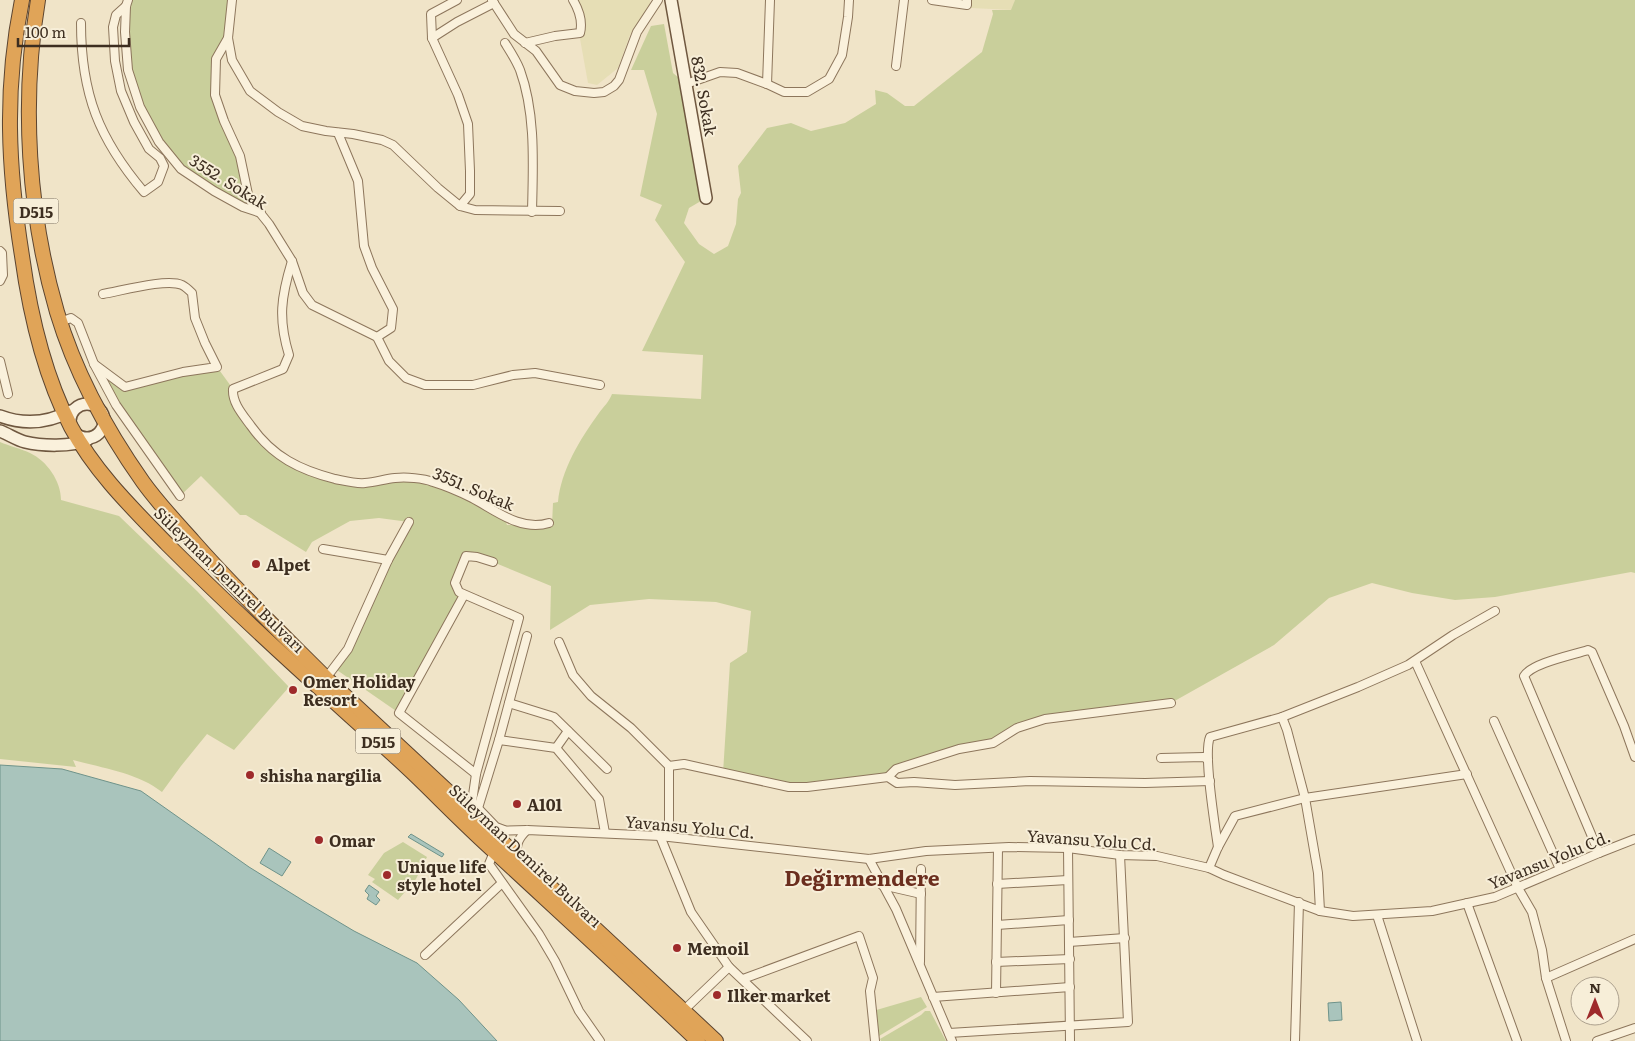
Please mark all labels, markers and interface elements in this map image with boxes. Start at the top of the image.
scale bar [18,15,129,47]
text: 100 m [25,20,66,43]
street label: 832. Sokak [686,54,724,138]
street label: 3552. Sokak [185,147,273,215]
road number: D515 [14,198,58,224]
street label: 3551. Sokak [429,460,519,516]
street label: Süleyman Demirel Bulvarı [149,500,311,658]
place label: Alpet [266,552,310,576]
marker: Alpet [250,558,262,570]
place label: Omer Holiday Resort [303,669,416,711]
marker: Omer Holiday Resort [287,684,299,696]
road number: D515 [356,728,400,754]
place label: shisha nargilia [260,763,382,787]
marker: shisha nargilia [244,769,256,781]
street label: Süleyman Demirel Bulvarı [444,778,608,932]
place label: A101 [527,792,563,816]
marker: A101 [511,798,523,810]
street label: Yavansu Yolu Cd. [624,808,756,844]
street label: Yavansu Yolu Cd. [1026,822,1158,856]
street label: Yavansu Yolu Cd. [1484,823,1614,895]
place label: Omar [329,828,375,852]
marker: Omar [313,834,325,846]
place label: Unique life style hotel [397,854,487,896]
district label: Değirmendere [784,861,940,892]
marker: Unique life style hotel [381,869,393,881]
place label: Memoil [687,936,749,960]
marker: Memoil [671,942,683,954]
north arrow [1570,976,1620,1026]
text: N [1589,977,1601,997]
place label: Ilker market [727,983,831,1007]
marker: Ilker market [711,989,723,1001]

